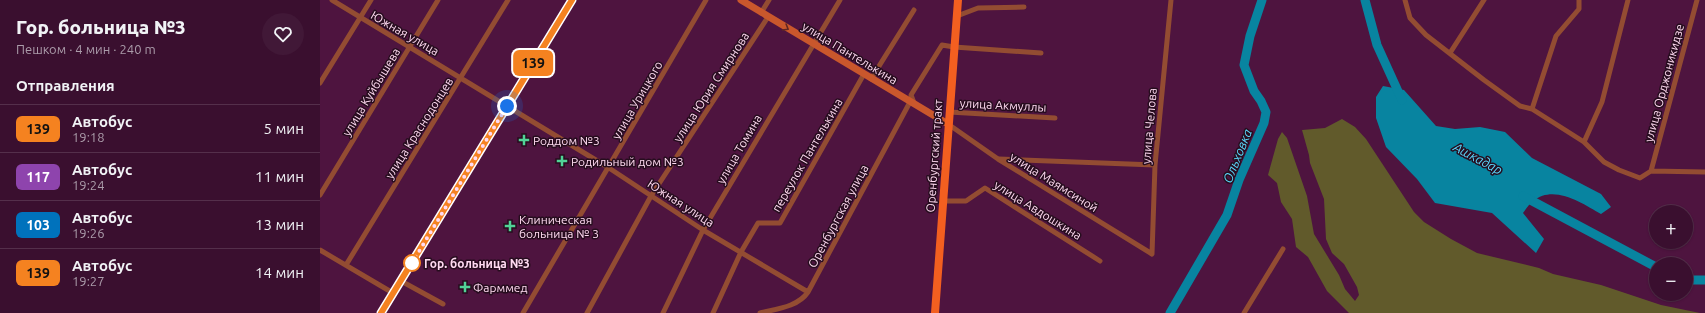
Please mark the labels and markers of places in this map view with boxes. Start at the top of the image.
marker: Роддом №3 [518,134,530,146]
place label: Роддом №3 [533,134,600,147]
marker: Родильный дом №3 [556,155,568,167]
place label: Родильный дом №3 [571,155,684,168]
place label: Клиническая больница № 3 [519,213,599,240]
marker: Клиническая больница № 3 [504,220,516,232]
marker: Гор. больница №3 [403,254,421,272]
place label: Гор. больница №3 [424,257,530,270]
place label: Фарммед [473,281,528,294]
marker: Фарммед [460,282,470,292]

